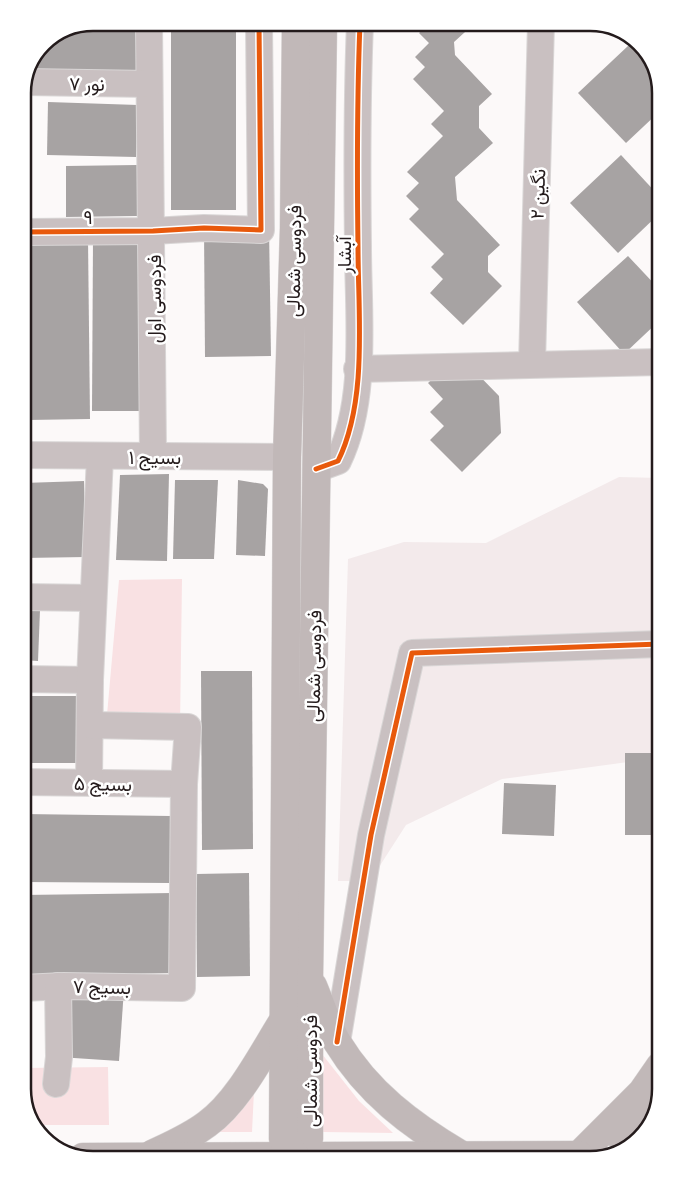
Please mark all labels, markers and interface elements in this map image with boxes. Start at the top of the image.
street label: نور ۷ [69,71,105,96]
street label: نگین ۲ [525,168,550,220]
street label: ۹ [83,205,93,228]
street label: فردوسی شمالی [281,205,306,317]
street label: آبشار [332,235,356,275]
street label: فردوسی اول [142,255,166,343]
street label: بسیج ۱ [129,445,181,471]
street label: فردوسی شمالی [301,610,326,722]
street label: بسیج ۵ [74,771,132,798]
street label: بسیج ۷ [73,974,131,1001]
street label: فردوسی شمالی [298,1015,322,1127]

